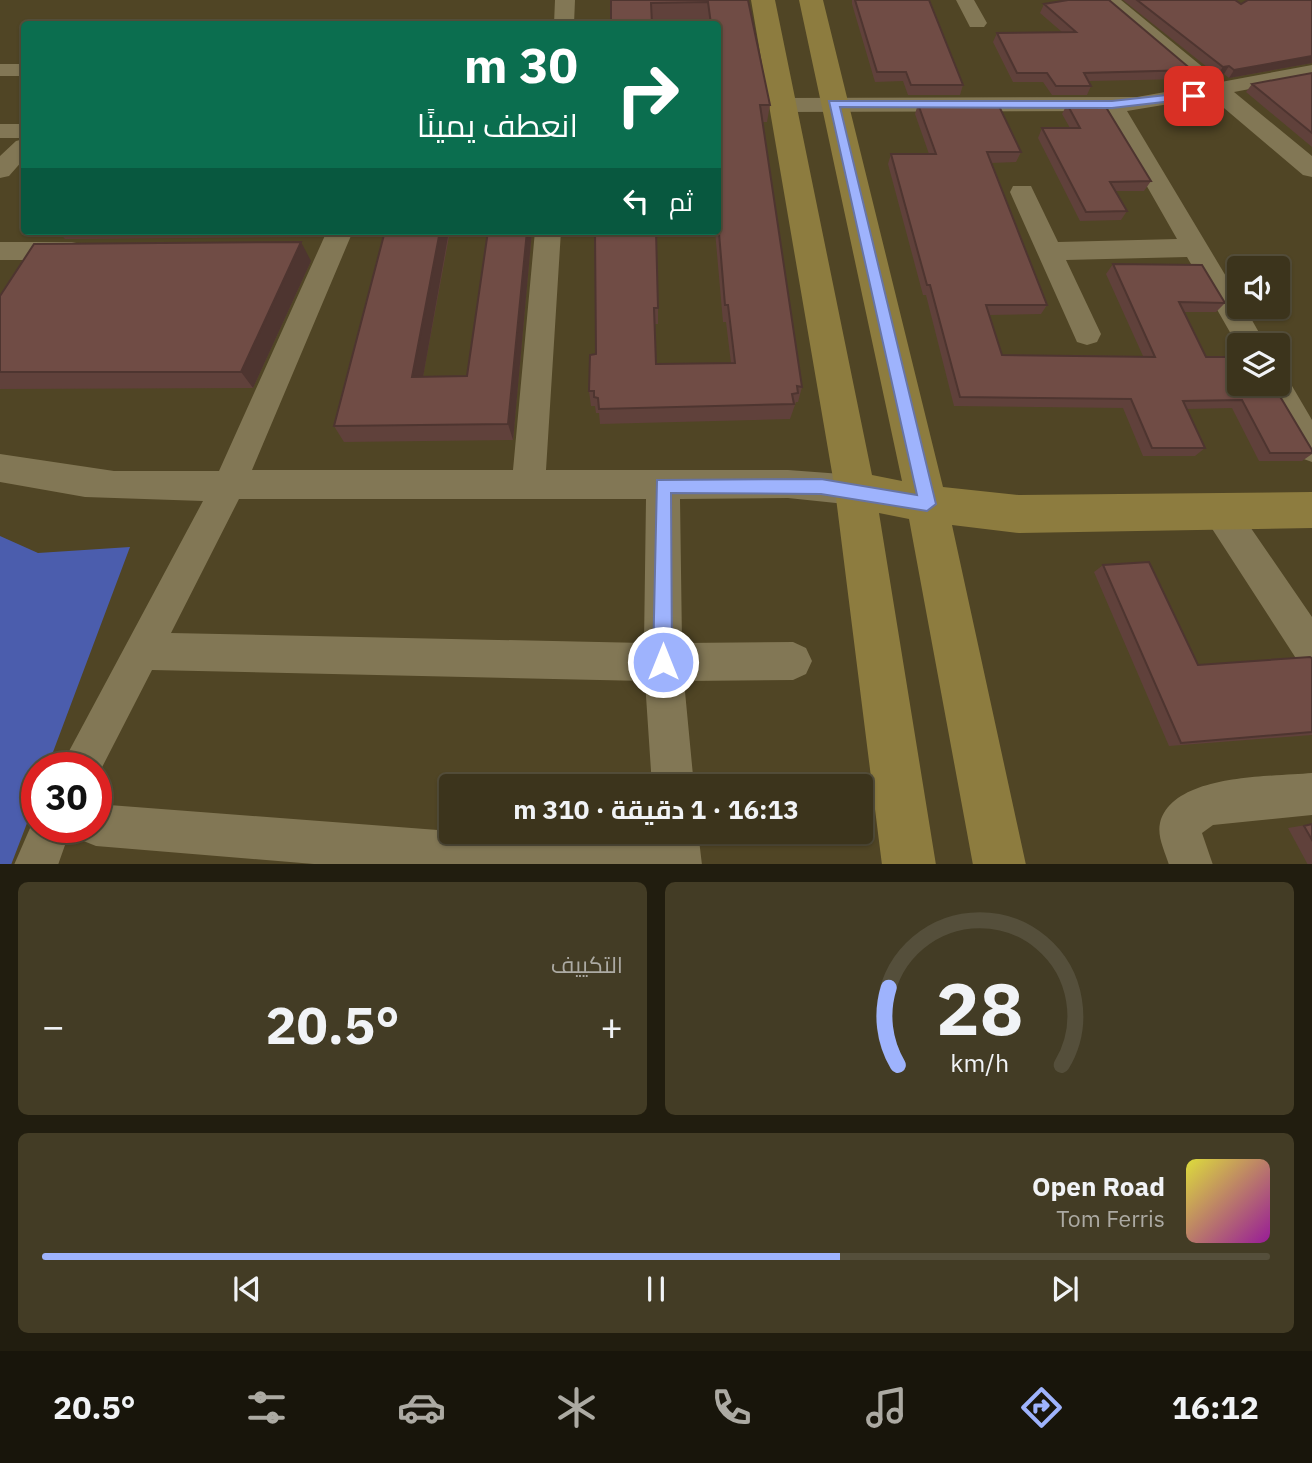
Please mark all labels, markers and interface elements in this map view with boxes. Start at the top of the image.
text: 30 m [464,33,578,96]
icon: right [602,49,693,140]
pin [1164,66,1224,126]
icon: arrive [1175,77,1213,115]
text: انعطف يمينًا [417,104,578,146]
icon: left [617,182,655,220]
text: ثم [669,184,693,218]
map controls [1227,256,1290,396]
button: sound [1227,256,1290,319]
button: layers [1227,333,1290,396]
position arrow [626,625,700,699]
speed limit sign: 30 [21,752,112,843]
text: 16:13 · 1 دقيقة · 310 m [513,792,799,826]
text: التكييف [551,949,623,979]
text: 28 [936,960,1023,1055]
text: 20.5° [265,991,400,1058]
text: − [42,1001,65,1050]
text: + [600,1001,623,1050]
text: km/h [950,1045,1009,1078]
text: Open Road [1032,1169,1165,1203]
text: Tom Ferris [1056,1203,1165,1233]
icon: previous [228,1270,266,1308]
icon: pause [637,1270,675,1308]
icon: next [1046,1270,1084,1308]
icon: filters [242,1383,291,1432]
icon: car [397,1383,446,1432]
icon: climate [552,1383,601,1432]
icon: phone [707,1383,756,1432]
icon: music [862,1383,911,1432]
icon: directions [1017,1383,1066,1432]
text: 20.5° [53,1386,136,1428]
text: 16:12 [1172,1386,1259,1428]

